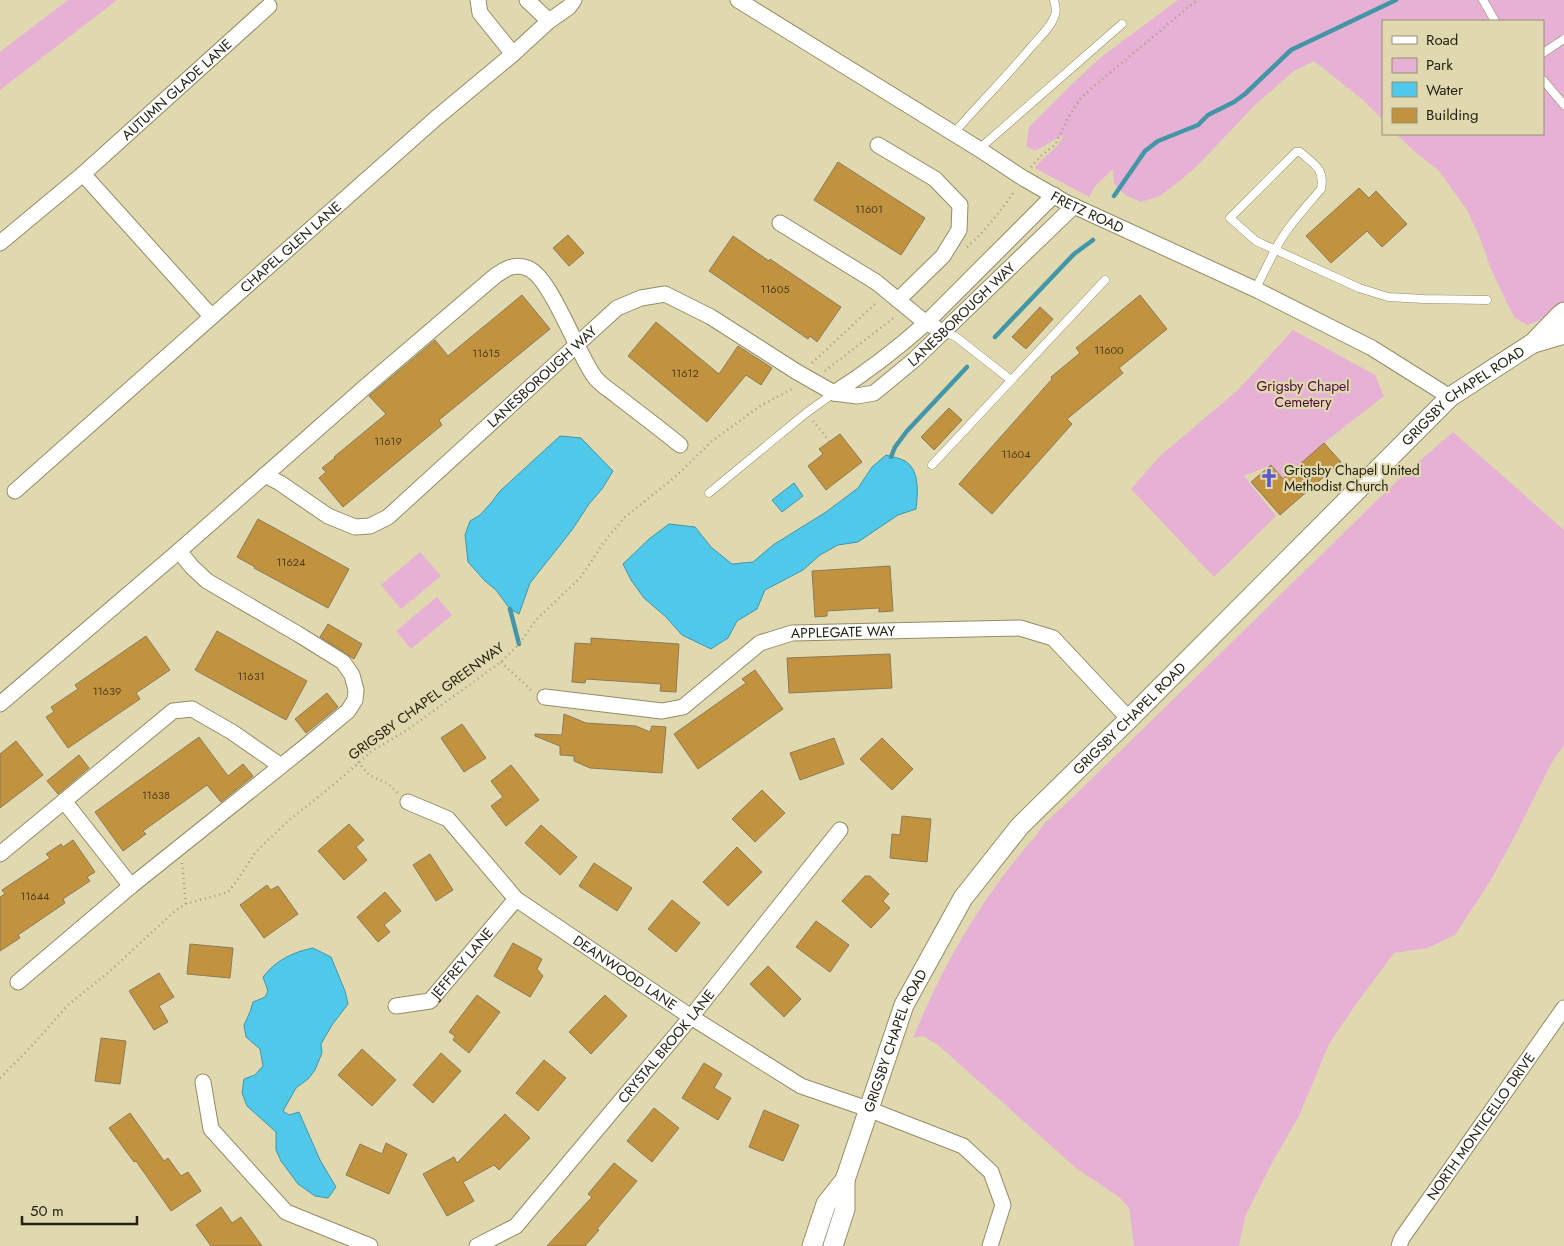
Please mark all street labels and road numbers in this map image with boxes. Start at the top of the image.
street label: AUTUMN GLADE LANE [117,34,236,145]
street label: FRETZ ROAD [1047,186,1127,238]
street label: CHAPEL GLEN LANE [235,197,345,297]
street label: LANESBOROUGH WAY [903,258,1020,371]
street label: LANESBOROUGH WAY [483,321,601,432]
street label: GRIGSBY CHAPEL ROAD [1397,341,1528,450]
street label: APPLEGATE WAY [791,621,896,643]
street label: GRIGSBY CHAPEL GREENWAY [344,637,508,764]
street label: GRIGSBY CHAPEL ROAD [1068,658,1190,779]
street label: JEFFREY LANE [425,923,498,1004]
street label: DEANWOOD LANE [569,930,681,1015]
street label: GRIGSBY CHAPEL ROAD [859,966,932,1115]
street label: CRYSTAL BROOK LANE [613,985,719,1107]
street label: NORTH MONTICELLO DRIVE [1422,1049,1539,1204]

